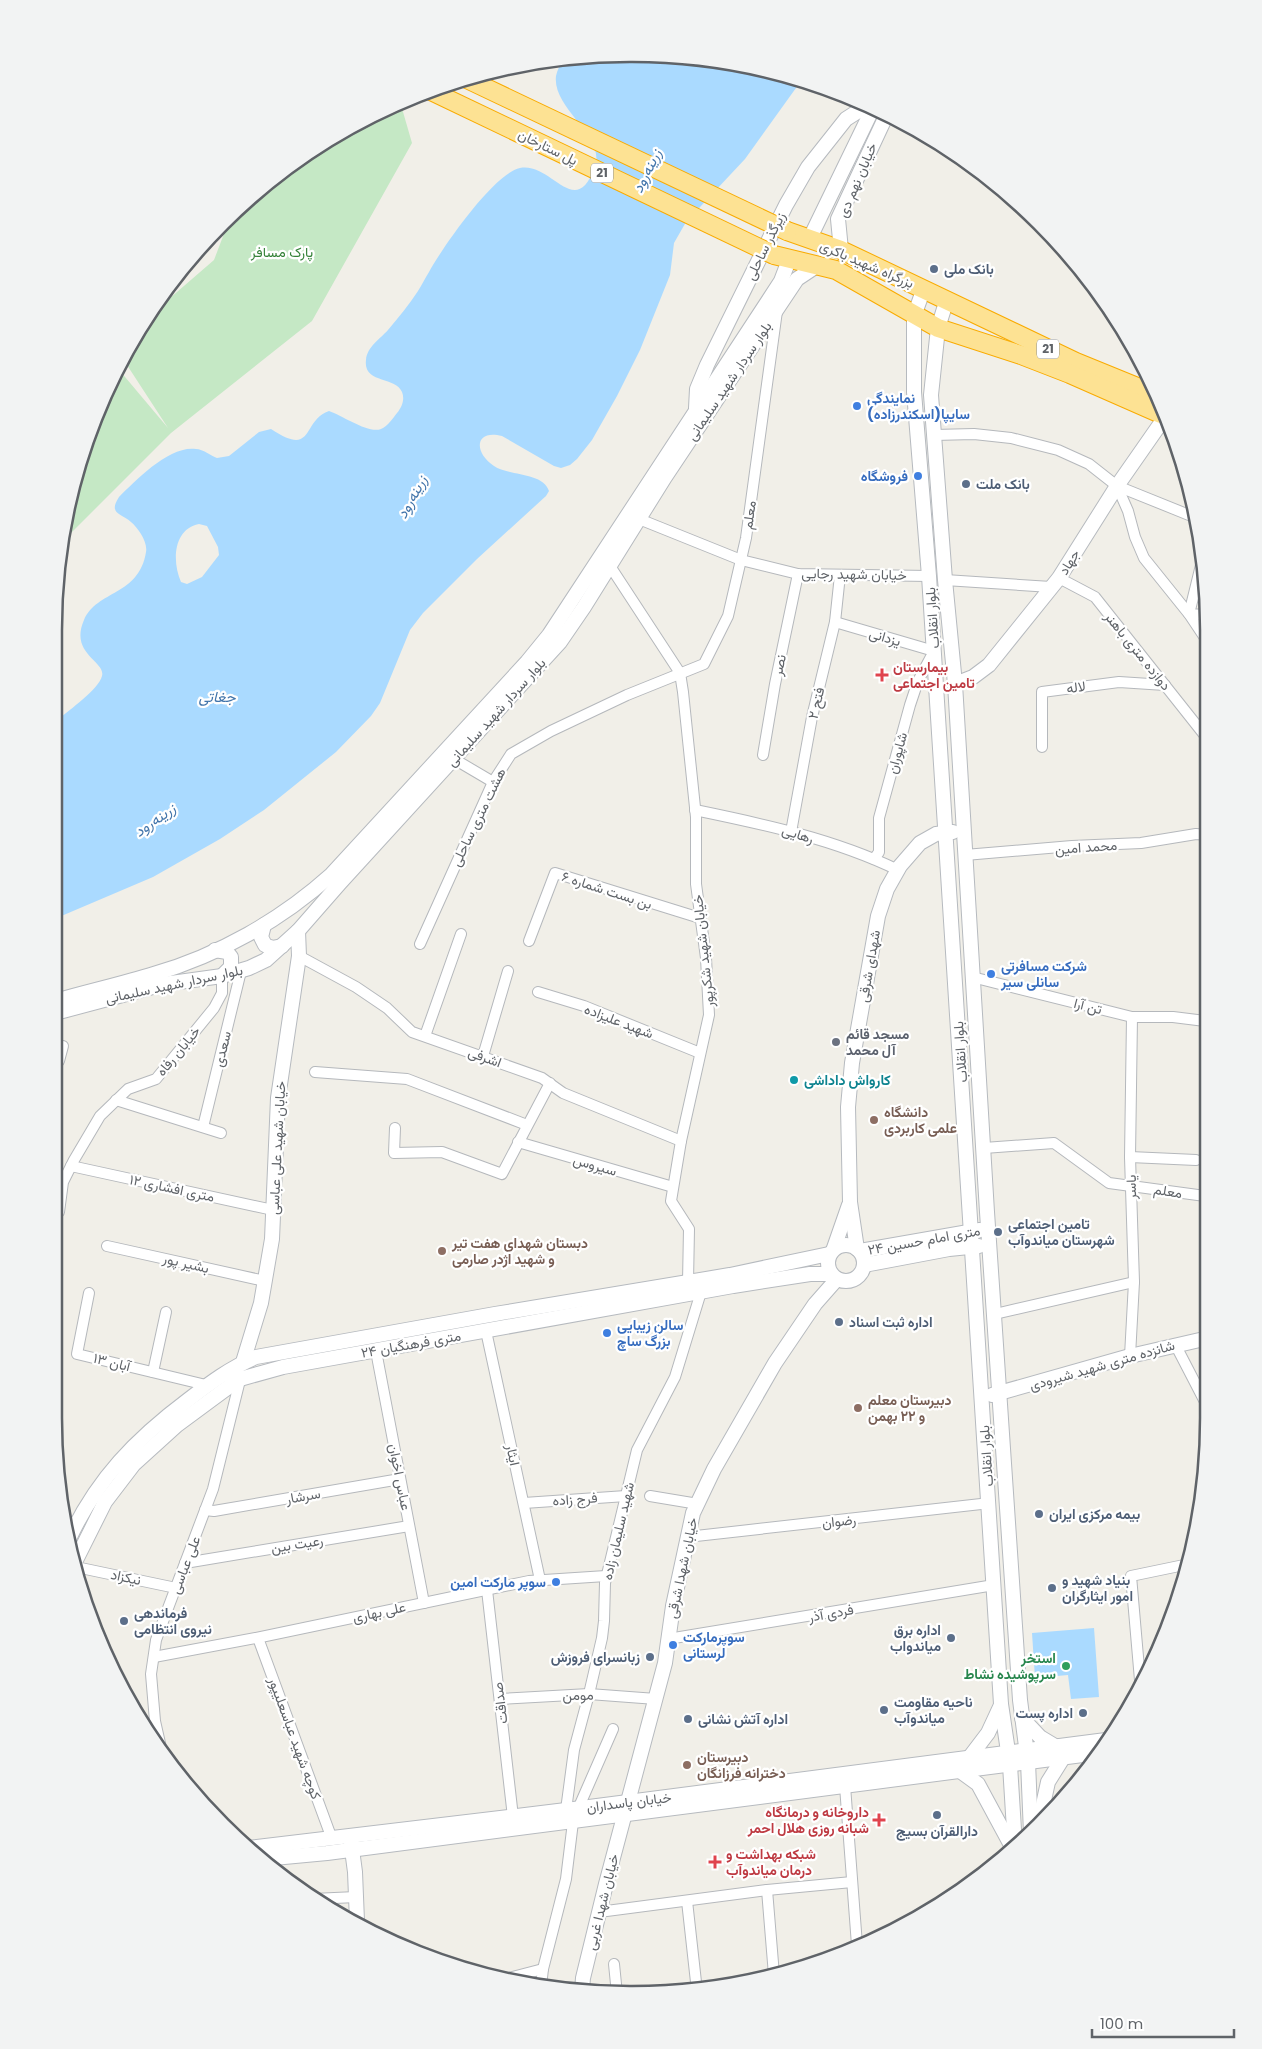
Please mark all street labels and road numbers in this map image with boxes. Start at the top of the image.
street label: پل ستارخان [515,124,581,170]
street label: خیابان نهم دی [832,140,882,220]
road number: 21 [591,164,613,182]
street label: زیرگذر ساحلی [740,208,790,283]
street label: بزرگراه شهید باکری [817,235,917,293]
street label: بلوار سردار شهید سلیمانی [682,317,776,445]
road number: 21 [1037,339,1059,358]
street label: معلم [737,499,761,531]
street label: جهاد [1053,545,1085,579]
street label: خیابان شهید رجایی [801,563,907,585]
street label: بلوار انقلاب [920,587,944,649]
street label: دوازده متری باهنر [1099,607,1176,695]
street label: یزدانی [867,623,903,651]
street label: نصر [767,652,791,679]
street label: بلوار سردار شهید سلیمانی [442,653,550,771]
street label: لاله [1065,676,1087,698]
street label: فتح ۲ [803,685,830,721]
street label: شاپوران [882,730,912,776]
street label: هشت متری ساحلی [445,764,511,870]
street label: رهایی [779,819,817,849]
street label: محمد امین [1054,835,1118,859]
street label: بن بست شماره ۶ [559,866,655,914]
street label: خیابان شهید شکرپور [687,894,719,1009]
street label: شهدای شرقی [853,928,885,1004]
street label: بلوار سردار شهید سلیمانی [103,960,245,1008]
street label: تن آرا [1072,993,1104,1019]
street label: شهید علیزاده [582,999,656,1043]
street label: بلوار انقلاب [948,1021,972,1083]
street label: خیابان رفاه [151,1022,205,1080]
street label: سعدی [208,1029,236,1069]
street label: اشرفی [465,1042,505,1072]
street label: خیابان شهید علی عباسی [264,1081,290,1215]
street label: سیروس [571,1149,619,1181]
street label: ۱۲ متری افشاری [128,1169,216,1207]
street label: یاسر [1121,1175,1141,1200]
street label: معلم [1152,1179,1184,1203]
street label: ۲۴ متری امام حسین [866,1220,982,1260]
street label: بشیر پور [160,1248,211,1278]
street label: ۲۴ متری فرهنگیان [359,1325,463,1363]
street label: شانزده متری شهید شیرودی [1027,1335,1177,1395]
street label: ۱۳ آبان [91,1348,134,1377]
street label: بلوار انقلاب [974,1425,998,1487]
street label: ایثار [501,1441,525,1468]
street label: عباس اخوان [384,1442,416,1512]
street label: شهید سلیمان زاده [597,1480,639,1582]
street label: سرشار [283,1483,322,1509]
street label: فرج زاده [552,1487,598,1512]
street label: رضوان [821,1509,857,1533]
street label: خیابان شهدا شرقی [662,1516,702,1620]
street label: رعیت بین [269,1530,325,1558]
street label: علی عباسی [165,1533,205,1597]
street label: نیکزاد [109,1564,143,1590]
street label: علی بهاری [351,1597,407,1627]
street label: فردی آذر [806,1599,855,1627]
street label: کوچه شهید عباسعلیپور [263,1673,326,1802]
street label: صداقت [487,1681,512,1725]
street label: مومن [562,1685,594,1705]
street label: خیابان پاسداران [585,1787,673,1817]
street label: خیابان شهدا غربی [580,1852,624,1952]

